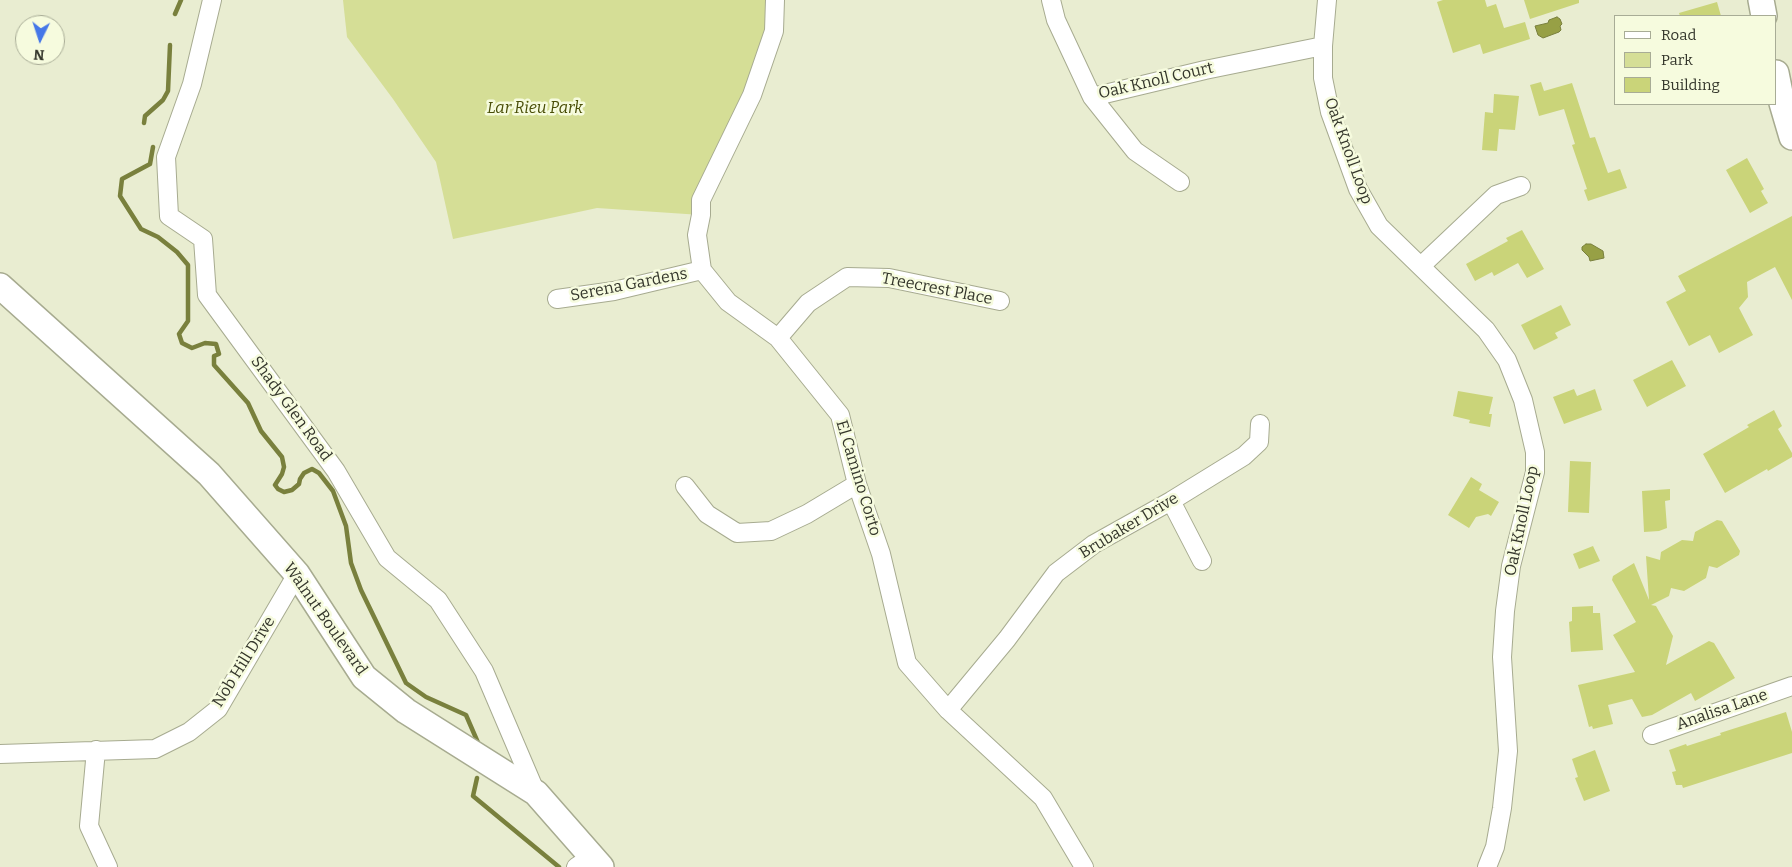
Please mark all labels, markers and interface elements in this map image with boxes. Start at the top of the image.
north arrow [15,15,65,65]
legend [1614,15,1777,105]
text: Road [1661,26,1696,44]
text: N [33,46,45,63]
text: Park [1661,51,1693,69]
street label: Oak Knoll Court [1097,58,1215,104]
text: Building [1661,76,1720,94]
street label: Oak Knoll Loop [1320,95,1376,207]
park label: Lar Rieu Park [487,99,583,119]
street label: Serena Gardens [569,264,689,306]
street label: Treecrest Place [880,269,994,309]
street label: Shady Glen Road [246,353,336,465]
street label: El Camino Corto [831,418,885,538]
street label: Oak Knoll Loop [1501,464,1543,578]
street label: Brubaker Drive [1076,489,1182,563]
street label: Walnut Boulevard [279,559,371,679]
street label: Nob Hill Drive [208,613,280,711]
street label: Analisa Lane [1674,685,1770,735]

